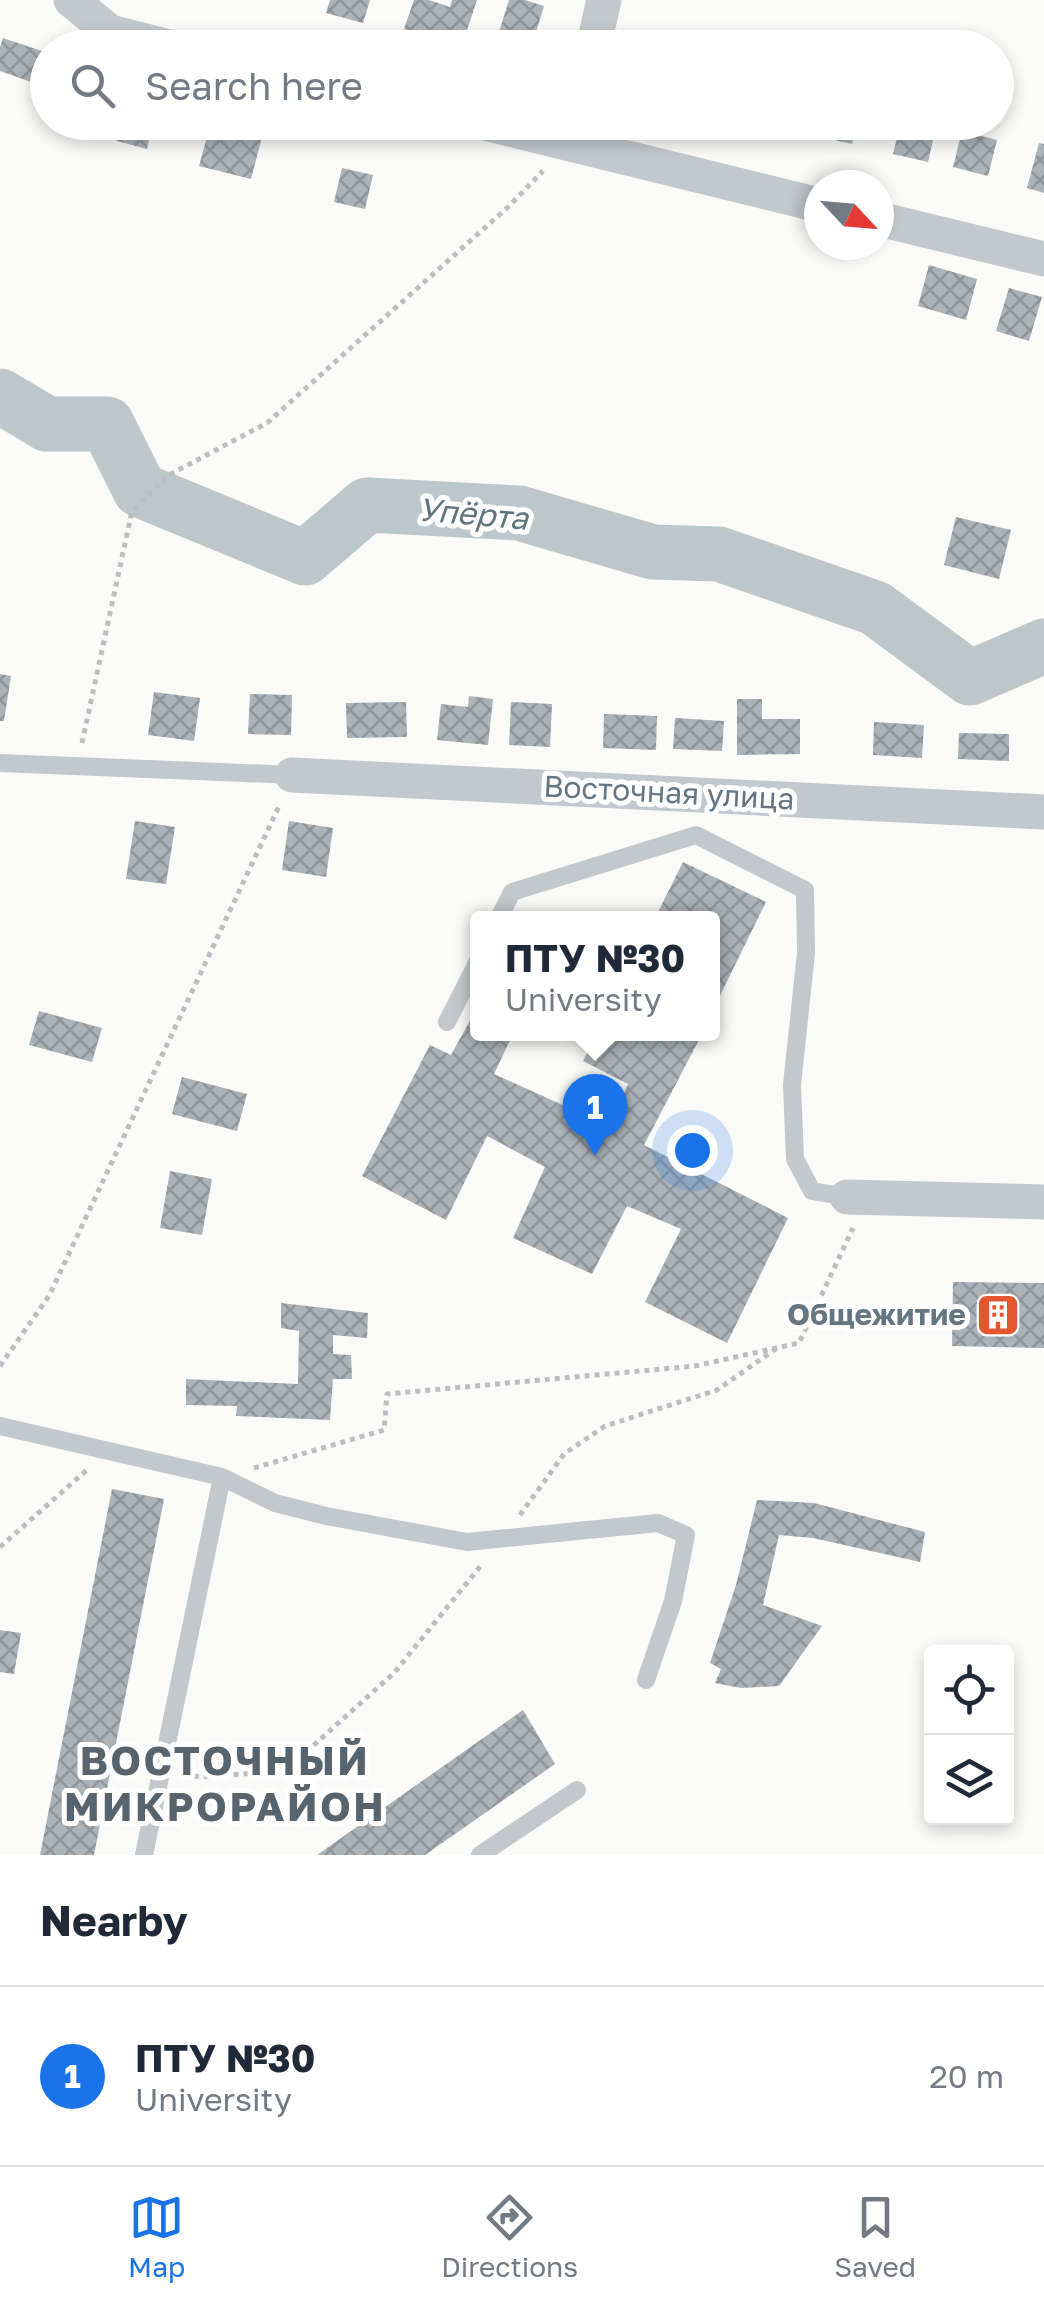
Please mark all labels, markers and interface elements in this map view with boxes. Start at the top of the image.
search box [30,30,1014,140]
icon: search [65,58,120,113]
text: Search here [145,63,363,108]
north arrow [804,170,894,260]
water label: Упёрта [416,489,532,537]
street label: Восточная улица [543,767,795,817]
popup [470,911,720,1041]
text: ПТУ №30 [505,935,685,980]
text: University [505,980,662,1018]
pin: 1 [562,1074,628,1156]
your location [667,1125,718,1176]
building icon: Общежитие [975,1292,1021,1338]
place label: Общежитие [787,1296,966,1332]
map controls [924,1645,1014,1825]
button: locate [924,1645,1014,1735]
button: layers [924,1735,1014,1825]
district label: ВОСТОЧНЫЙ МИКРОРАЙОН [64,1736,386,1830]
text: Nearby [40,1895,188,1945]
text: ПТУ №30 [135,2035,316,2080]
text: 1 [64,2057,81,2095]
text: 20 m [929,2057,1004,2095]
text: University [135,2080,292,2118]
tab: Map [128,2190,185,2283]
tab: Directions [441,2190,578,2283]
tab: Saved [834,2190,916,2283]

